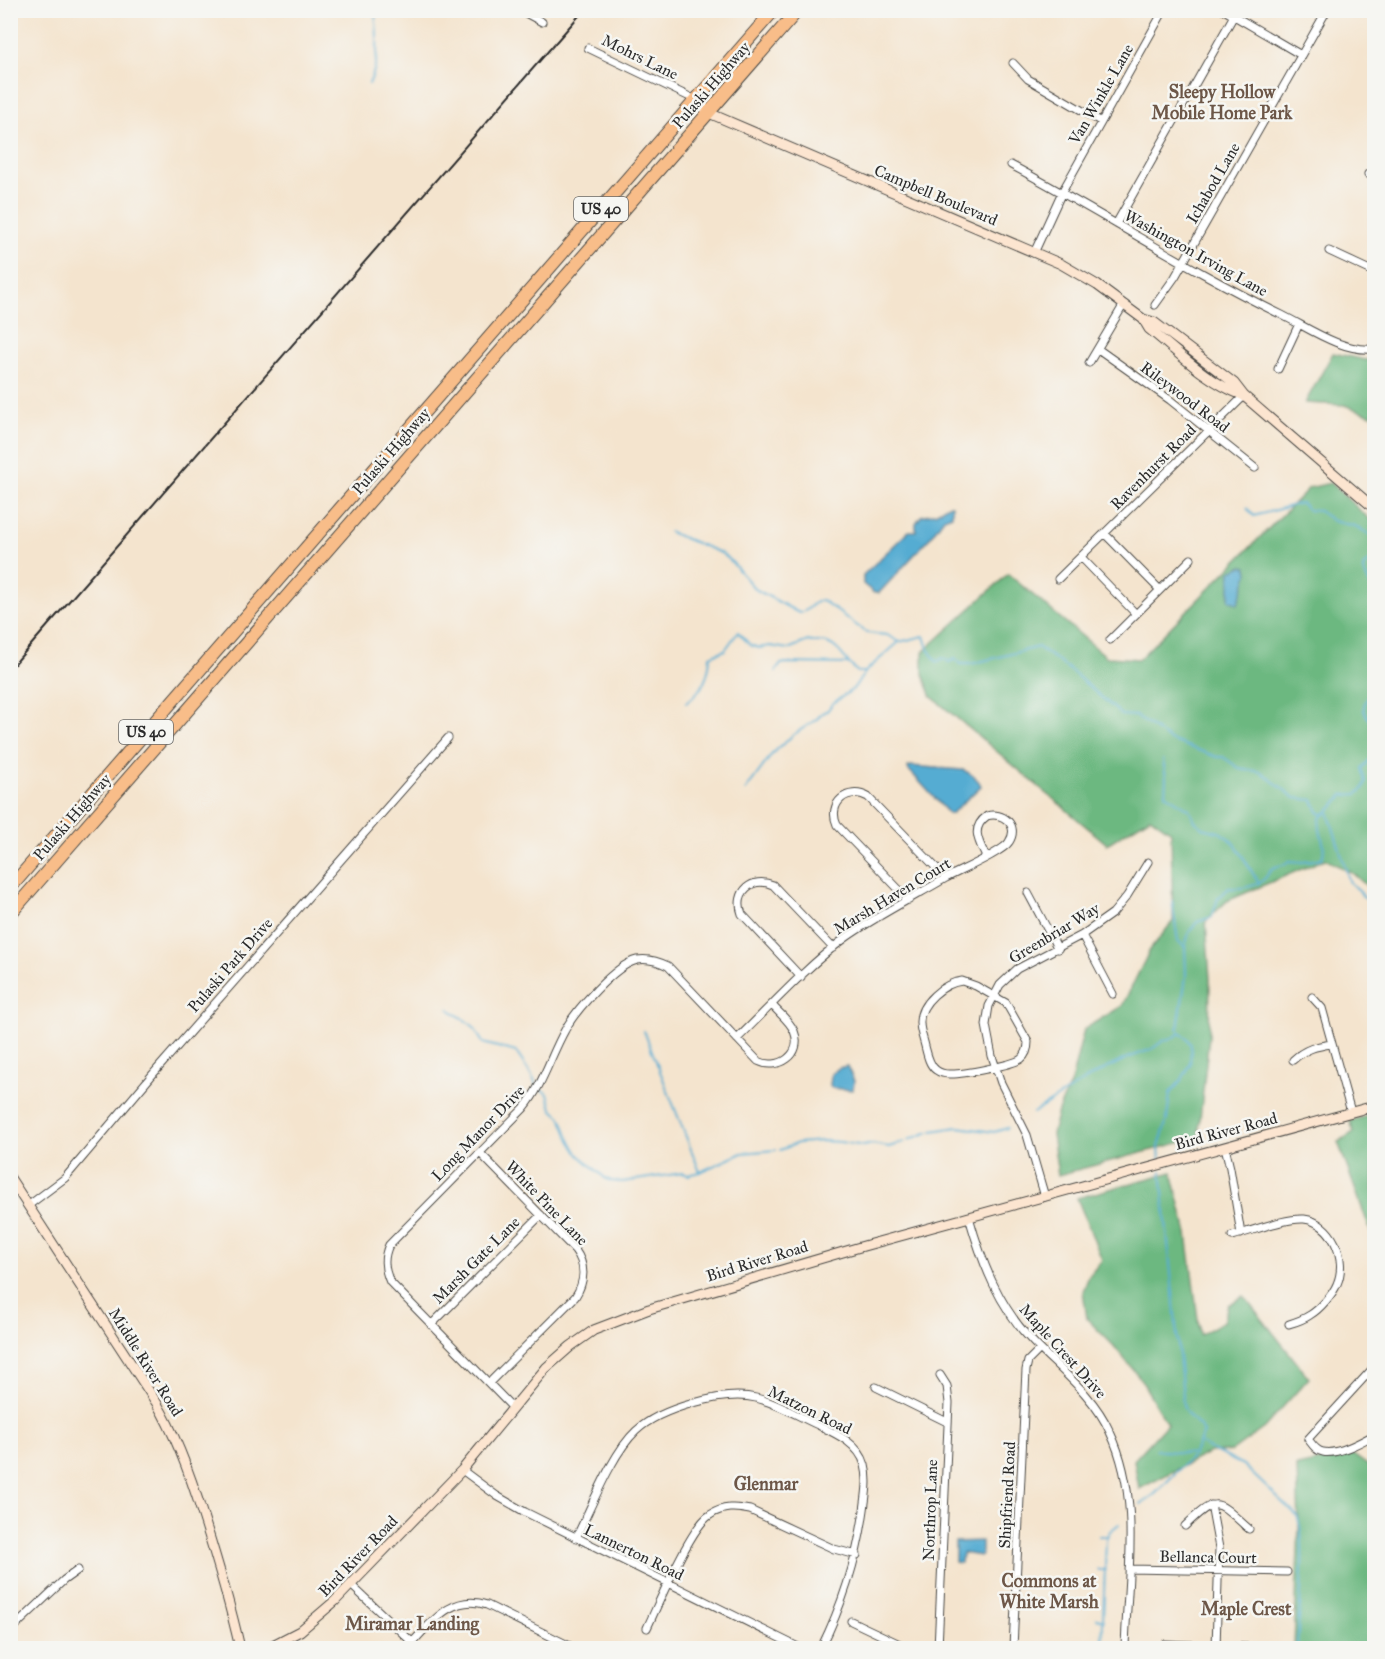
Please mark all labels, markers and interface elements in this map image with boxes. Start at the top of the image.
street label: Mohrs Lane [599,30,682,84]
street label: Pulaski Highway [668,37,755,133]
street label: Van Winkle Lane [1064,40,1138,148]
district label: Sleepy Hollow Mobile Home Park [1152,81,1293,124]
street label: Ichabod Lane [1182,139,1244,227]
street label: Campbell Boulevard [871,160,1001,230]
road number: US 40 [574,197,628,221]
street label: Washington Irving Lane [1120,206,1271,301]
street label: Rileywood Road [1137,357,1233,437]
street label: Pulaski Highway [348,403,435,499]
street label: Ravenhurst Road [1106,420,1200,514]
road number: US 40 [119,720,173,744]
street label: Pulaski Highway [29,769,116,865]
street label: Marsh Haven Court [830,853,954,938]
street label: Greenbriar Way [1005,898,1103,967]
street label: Pulaski Park Drive [184,914,276,1016]
street label: Long Manor Drive [427,1081,530,1186]
street label: Bird River Road [1173,1108,1279,1154]
street label: White Pine Lane [502,1157,592,1250]
street label: Marsh Gate Lane [428,1212,524,1308]
street label: Bird River Road [704,1236,810,1286]
street label: Maple Crest Drive [1015,1300,1111,1403]
street label: Middle River Road [105,1304,187,1420]
street label: Matzon Road [765,1382,855,1438]
street label: Shipfriend Road [995,1441,1019,1549]
street label: Northrop Lane [919,1459,941,1561]
district label: Glenmar [734,1473,800,1495]
street label: Bird River Road [315,1511,401,1601]
street label: Lannerton Road [581,1520,687,1584]
street label: Bellanca Court [1159,1547,1257,1567]
district label: Commons at White Marsh [999,1570,1100,1613]
district label: Maple Crest [1201,1598,1292,1621]
district label: Miramar Landing [345,1613,480,1636]

